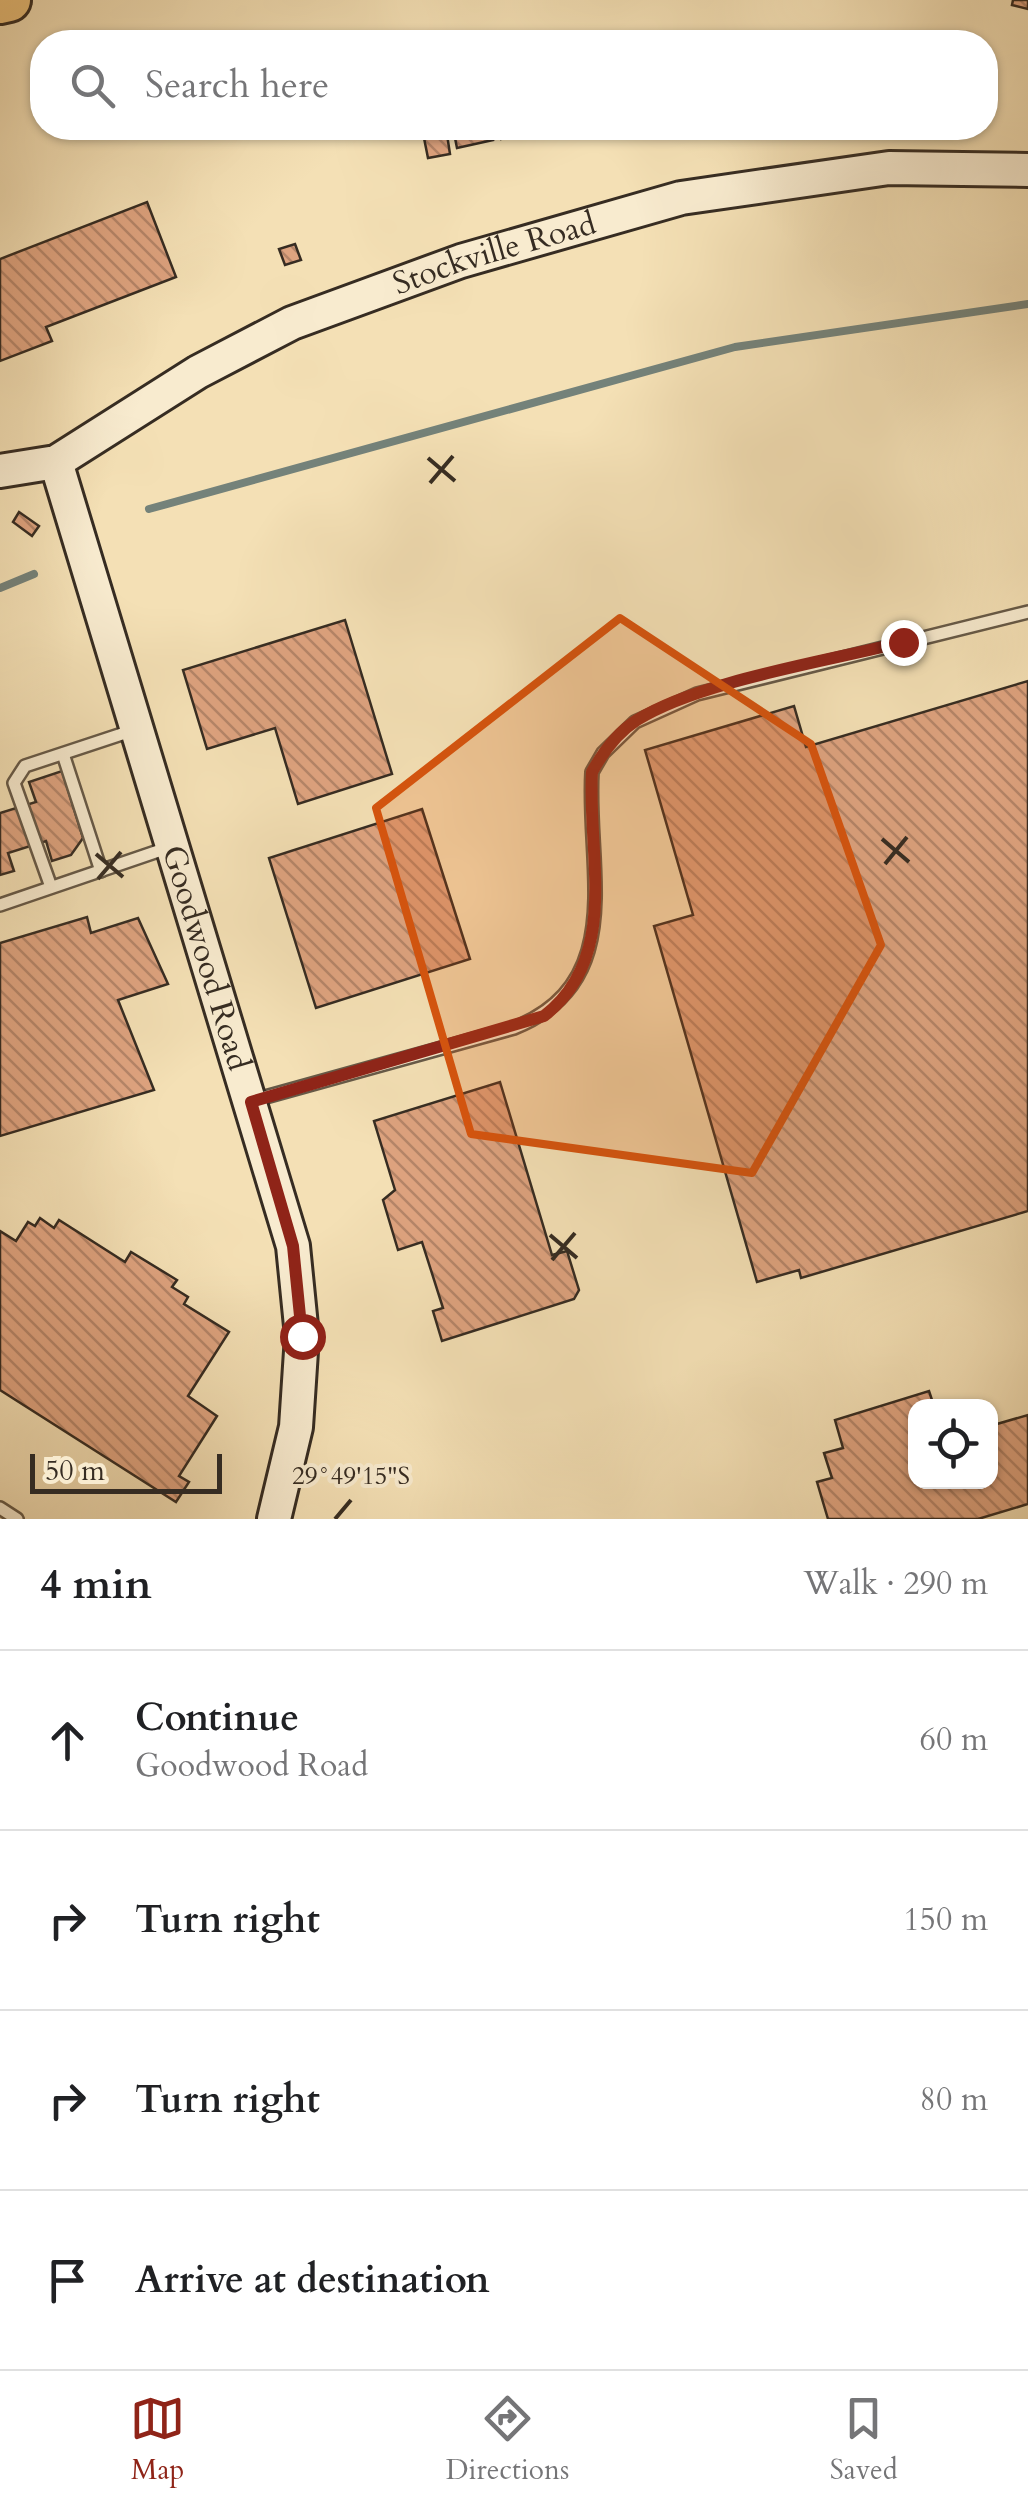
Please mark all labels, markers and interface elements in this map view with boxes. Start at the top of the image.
search box [30,30,998,140]
icon: search [65,58,120,113]
text: Search here [145,59,329,111]
street label: Stockville Road [387,202,601,306]
route end [881,620,927,666]
street label: Goodwood Road [151,840,261,1076]
route start [280,1314,326,1360]
map controls [908,1399,998,1489]
button: locate [908,1399,998,1489]
scale bar [30,1449,222,1494]
text: 50 m [45,1452,105,1490]
text: 29°49'15"S [292,1459,410,1493]
text: 4 min [40,1556,152,1613]
text: Walk · 290 m [803,1562,988,1606]
text: Continue [135,1692,299,1744]
icon: ahead [40,1713,95,1768]
text: 60 m [920,1718,988,1762]
text: Goodwood Road [135,1744,368,1788]
icon: right [40,1893,95,1948]
text: Turn right [135,1894,320,1946]
text: 150 m [903,1898,988,1942]
icon: right [40,2073,95,2128]
text: Turn right [135,2074,320,2126]
text: 80 m [920,2078,988,2122]
icon: arrive [40,2253,95,2308]
text: Arrive at destination [135,2254,490,2306]
tab: Map [130,2391,185,2489]
tab: Directions [446,2391,569,2489]
tab: Saved [830,2391,898,2489]

